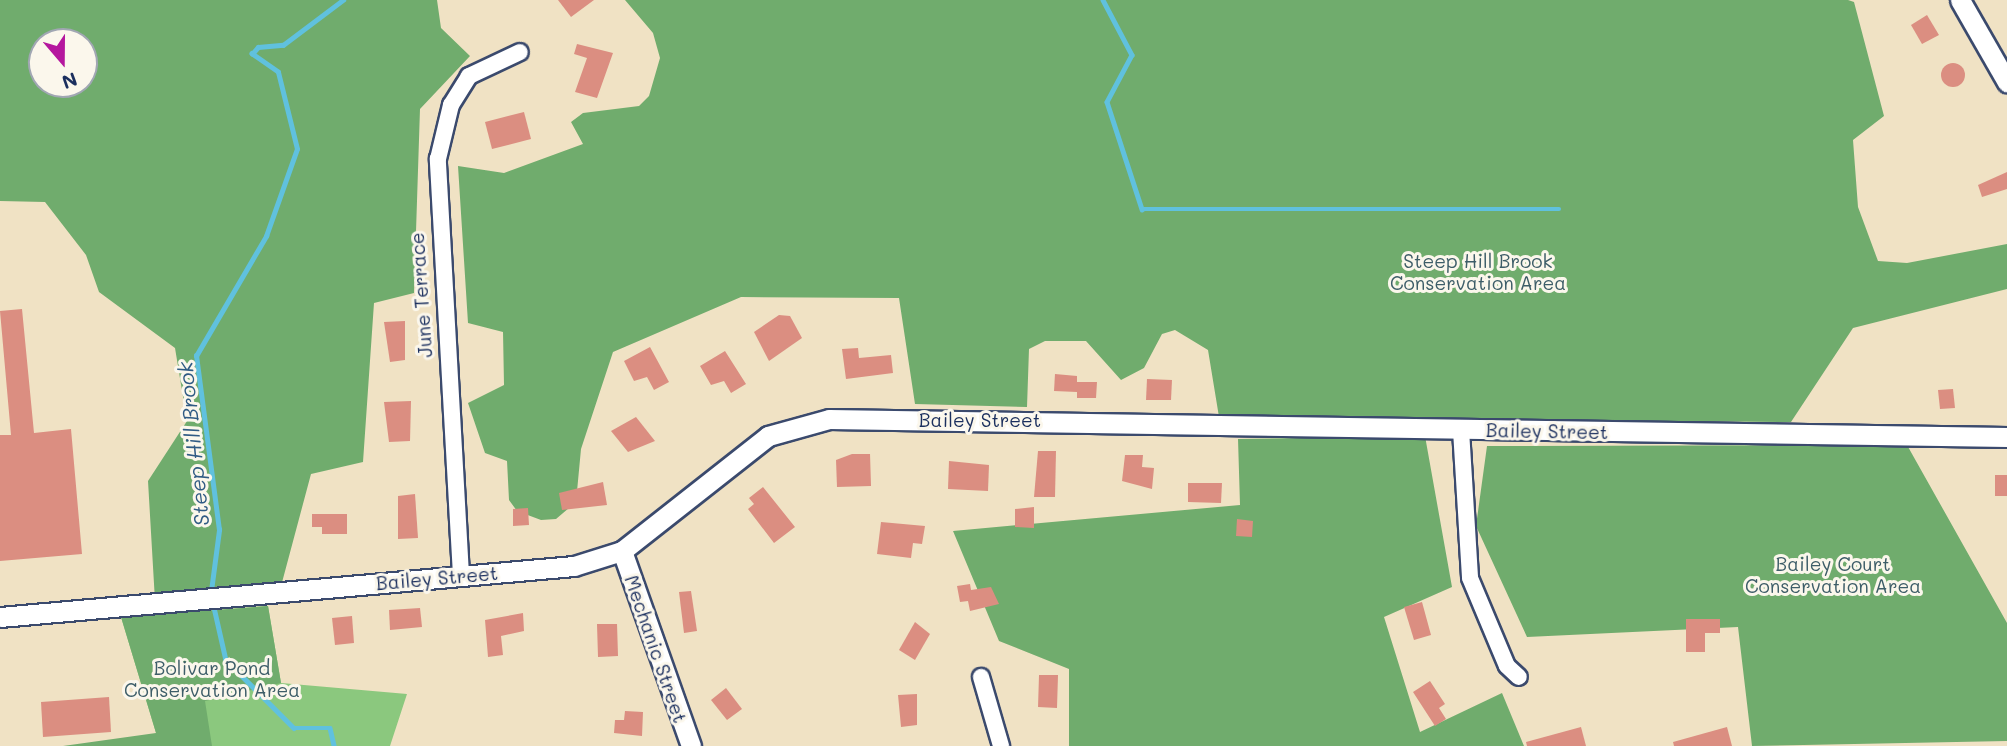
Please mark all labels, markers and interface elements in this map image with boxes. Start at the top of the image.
north arrow [28,28,98,98]
text: N [59,67,81,96]
street label: June Terrace [405,232,437,358]
park label: Steep Hill Brook Conservation Area [1390,250,1566,294]
water label: Steep Hill Brook [172,361,214,527]
street label: Bailey Street [919,409,1041,431]
street label: Bailey Street [1486,419,1608,443]
park label: Bailey Court Conservation Area [1745,553,1921,597]
street label: Bailey Street [375,561,499,595]
street label: Mechanic Street [620,572,692,726]
park label: Bolivar Pond Conservation Area [124,657,300,701]

